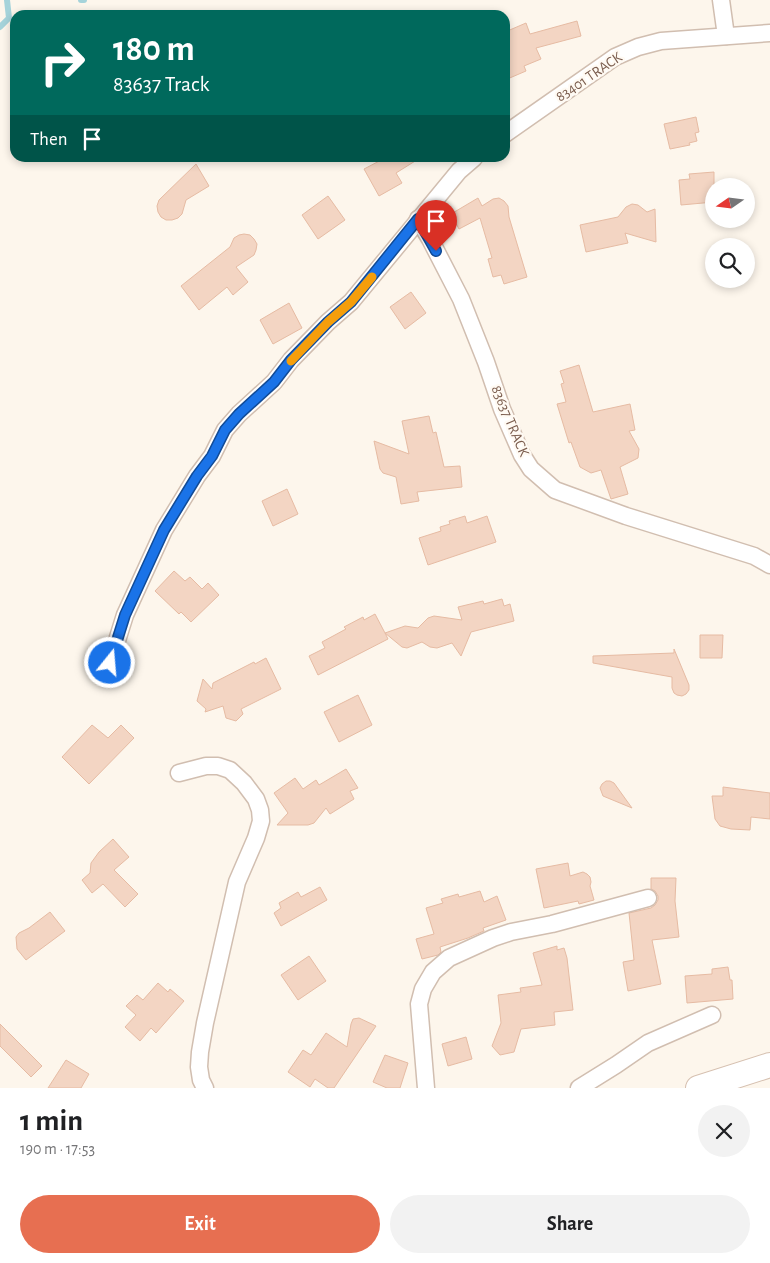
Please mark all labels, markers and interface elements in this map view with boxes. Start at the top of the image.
icon: right [30,30,95,95]
text: 180 m [113,32,195,67]
street label: 83401 TRACK [553,49,625,105]
text: 83637 Track [113,73,210,95]
icon: arrive [78,125,106,153]
text: Then [30,130,68,149]
north arrow [705,178,755,228]
map controls [705,178,755,288]
pin [415,200,457,251]
icon: arrive [422,207,450,235]
button: search [705,238,755,288]
street label: 83637 TRACK [488,383,532,459]
position arrow [83,636,135,688]
button: close [698,1105,750,1157]
text: 1 min [20,1106,83,1136]
text: 190 m · 17:53 [20,1141,95,1157]
button: Exit [20,1195,380,1253]
button: Share [390,1195,750,1253]

